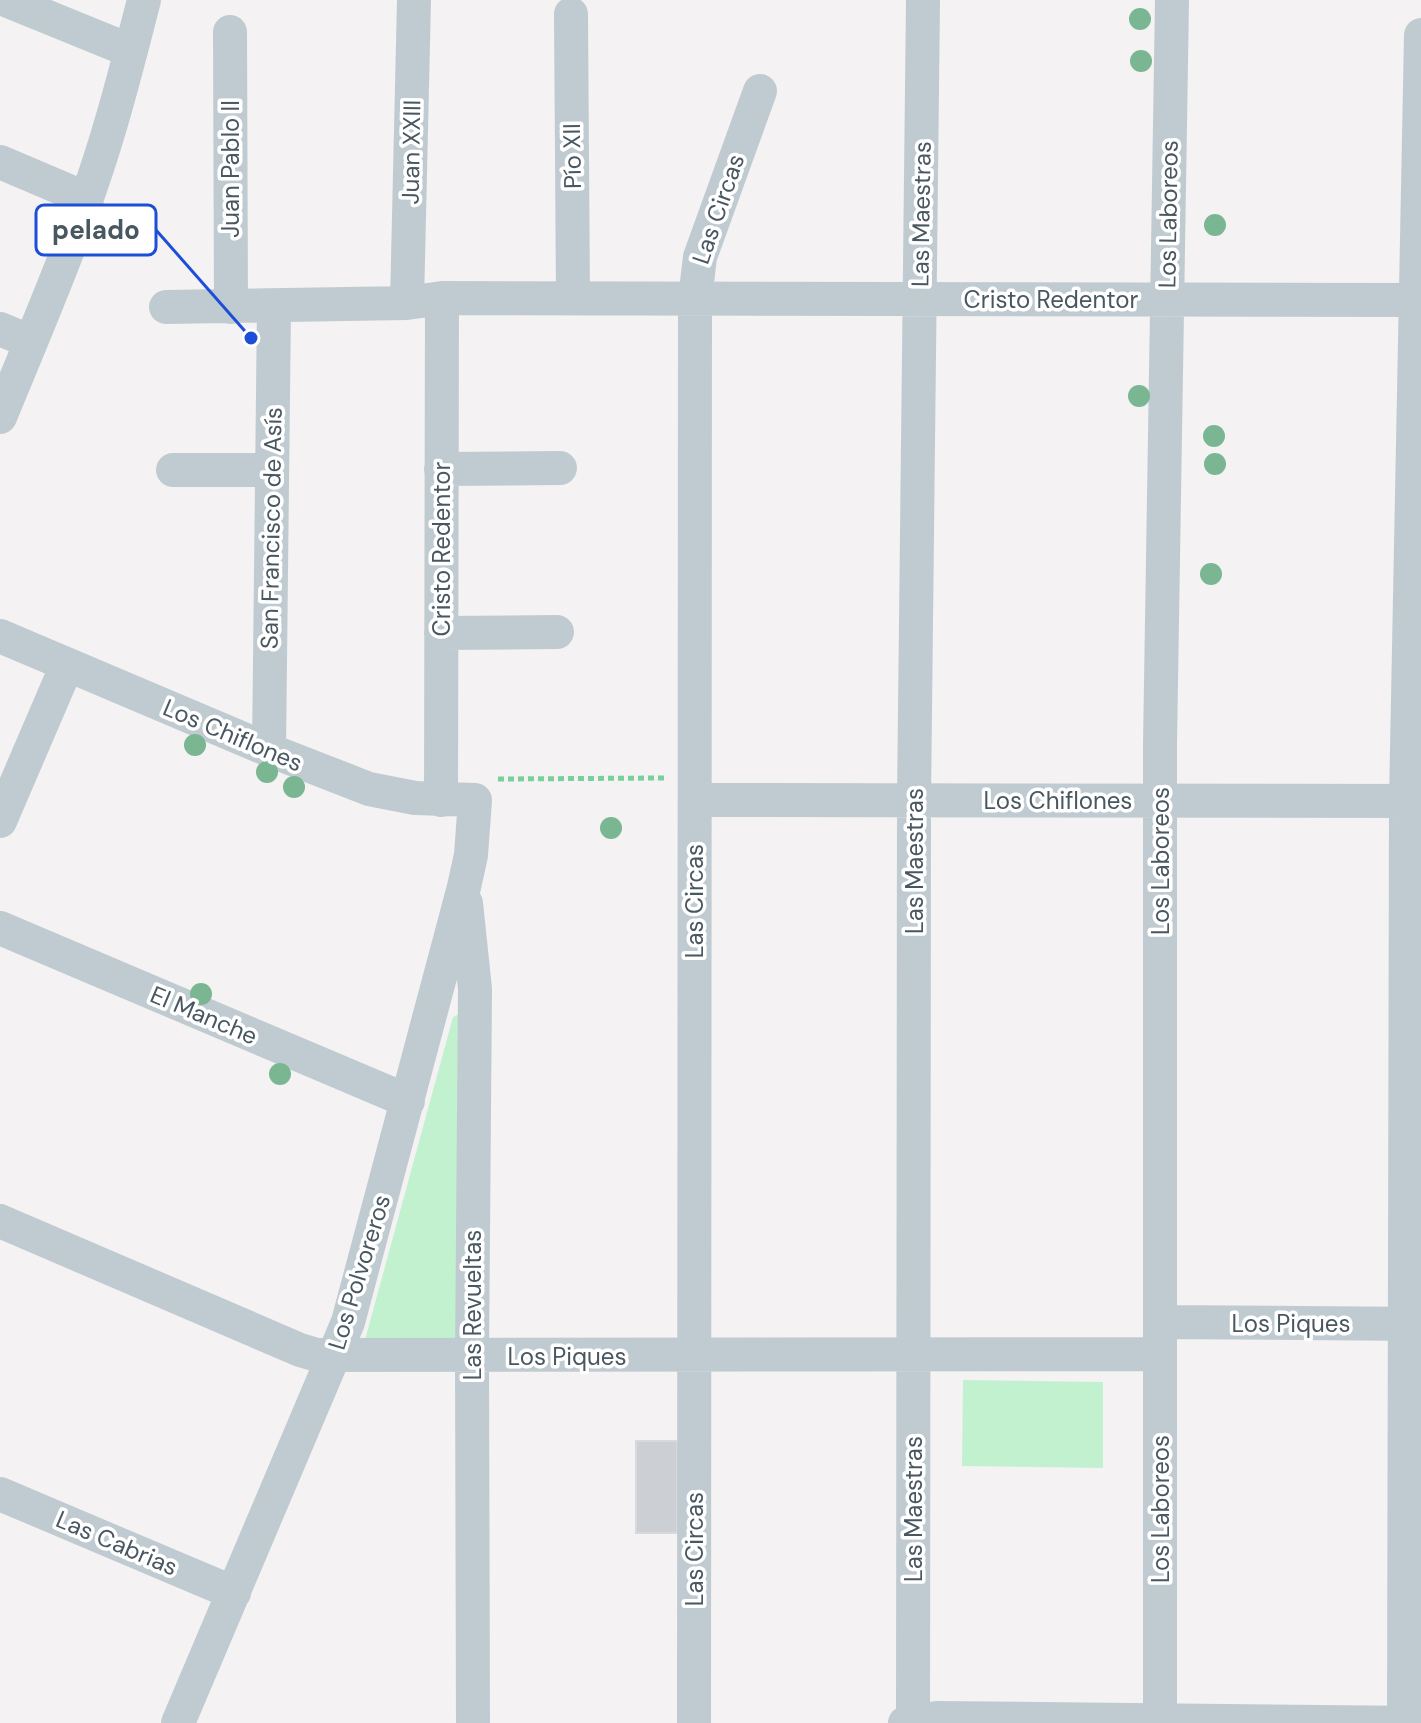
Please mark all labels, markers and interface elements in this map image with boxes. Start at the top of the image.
street label: Juan XXIII [395,99,427,205]
street label: Juan Pablo II [215,100,246,238]
street label: Pío XII [556,123,588,189]
street label: Los Laboreos [1151,140,1185,288]
street label: Las Maestras [904,141,938,287]
street label: Las Circas [685,150,751,268]
callout: pelado [36,205,156,255]
text: pelado [52,213,140,247]
street label: Cristo Redentor [964,284,1139,315]
street label: San Francisco de Asís [253,407,289,649]
street label: Cristo Redentor [426,461,457,636]
street label: Los Chiflones [158,692,308,778]
street label: Los Chiflones [984,785,1132,816]
street label: Los Laboreos [1145,787,1176,935]
street label: Las Maestras [899,788,930,934]
street label: Las Circas [679,844,710,958]
street label: El Manche [146,979,262,1051]
street label: Los Polvoreros [321,1191,397,1353]
street label: Las Revueltas [457,1230,488,1380]
street label: Los Piques [1232,1308,1350,1339]
street label: Los Piques [508,1341,626,1372]
street label: Los Laboreos [1145,1435,1176,1583]
street label: Las Maestras [898,1436,929,1582]
street label: Las Circas [679,1492,710,1606]
street label: Las Cabrias [51,1503,183,1583]

